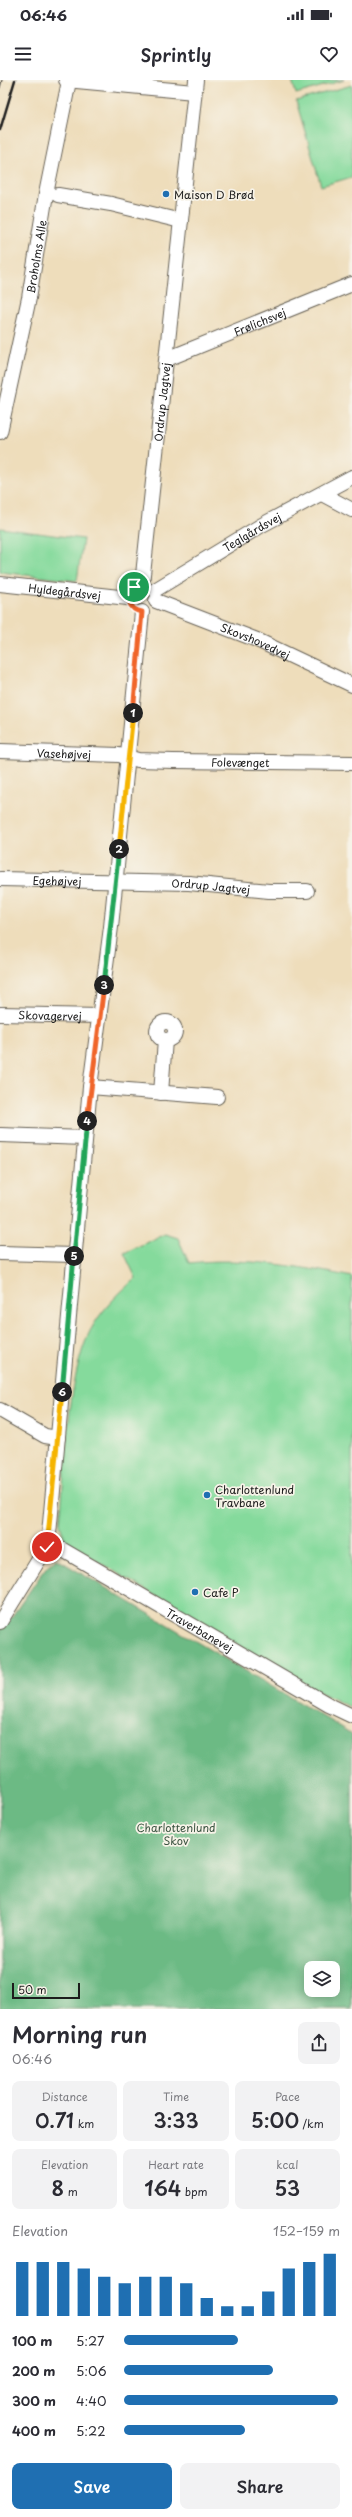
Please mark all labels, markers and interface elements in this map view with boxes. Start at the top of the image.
text: 06:46 [20,3,67,26]
text: Sprintly [140,41,212,68]
icon: menu [12,43,34,65]
icon: heart [318,43,340,65]
place label: Maison D Brød [174,186,254,203]
marker: Maison D Brød [161,189,171,199]
street label: Broholms Alle [21,219,50,295]
street label: Frølichsvej [231,303,288,340]
street label: Ordrup Jagtvej [149,362,174,442]
street label: Teglgårdsvej [219,508,284,555]
pin [117,570,151,604]
icon: arrive [123,576,145,598]
street label: Hyldegårdsvej [28,579,102,603]
street label: Skovshovedvej [218,618,293,663]
pin: 1 [123,703,143,723]
text: 1 [130,704,136,721]
street label: Vasehøjvej [37,744,91,763]
street label: Folevænget [211,753,270,771]
pin: 2 [109,839,129,859]
text: 2 [115,840,123,857]
street label: Egehøjvej [32,871,82,889]
street label: Ordrup Jagtvej [171,874,251,898]
pin: 3 [94,975,114,995]
text: 3 [100,976,108,993]
street label: Skovagervej [18,1006,82,1024]
pin: 4 [77,1111,97,1131]
text: 4 [83,1112,91,1129]
pin: 5 [64,1246,84,1266]
text: 5 [70,1247,78,1264]
pin: 6 [52,1382,72,1402]
text: 6 [58,1383,66,1400]
place label: Charlottenlund Travbane [215,1481,294,1511]
marker: Charlottenlund Travbane [202,1490,212,1500]
pin [30,1530,64,1564]
icon: check [36,1536,58,1558]
place label: Cafe P [203,1584,239,1601]
marker: Cafe P [190,1587,200,1597]
street label: Traverbanevej [163,1603,236,1656]
park label: Charlottenlund Skov [137,1819,215,1849]
map controls [304,1961,340,1997]
button: layers [304,1961,340,1997]
scale bar [12,1981,80,2000]
text: 50 m [18,1981,47,1998]
text: Morning run [12,2017,147,2050]
button: share [298,2022,340,2064]
text: 06:46 [12,2049,52,2068]
text: Distance [42,2088,88,2105]
text: Time [163,2088,189,2105]
text: Pace [275,2088,300,2105]
text: 0.71 [35,2105,74,2135]
text: 3:33 [153,2105,199,2135]
text: 5:00 [251,2105,299,2135]
text: km [74,2115,94,2132]
text: /km [299,2115,324,2132]
text: Elevation [41,2156,88,2173]
text: Heart rate [148,2156,204,2173]
text: kcal [276,2156,298,2173]
text: 8 [52,2173,64,2203]
text: 164 [144,2173,181,2203]
text: 53 [275,2173,300,2203]
text: m [64,2183,78,2200]
text: bpm [181,2183,208,2200]
text: Elevation [12,2221,68,2240]
text: 152–159 m [273,2221,340,2240]
text: 100 m [12,2331,53,2350]
text: 5:27 [76,2331,104,2350]
text: 200 m [12,2361,56,2380]
text: 5:06 [76,2361,107,2380]
text: 300 m [12,2391,56,2410]
text: 4:40 [76,2391,106,2410]
text: 400 m [12,2421,56,2440]
text: 5:22 [76,2421,106,2440]
button: Save [12,2463,172,2509]
button: Share [180,2463,340,2509]

